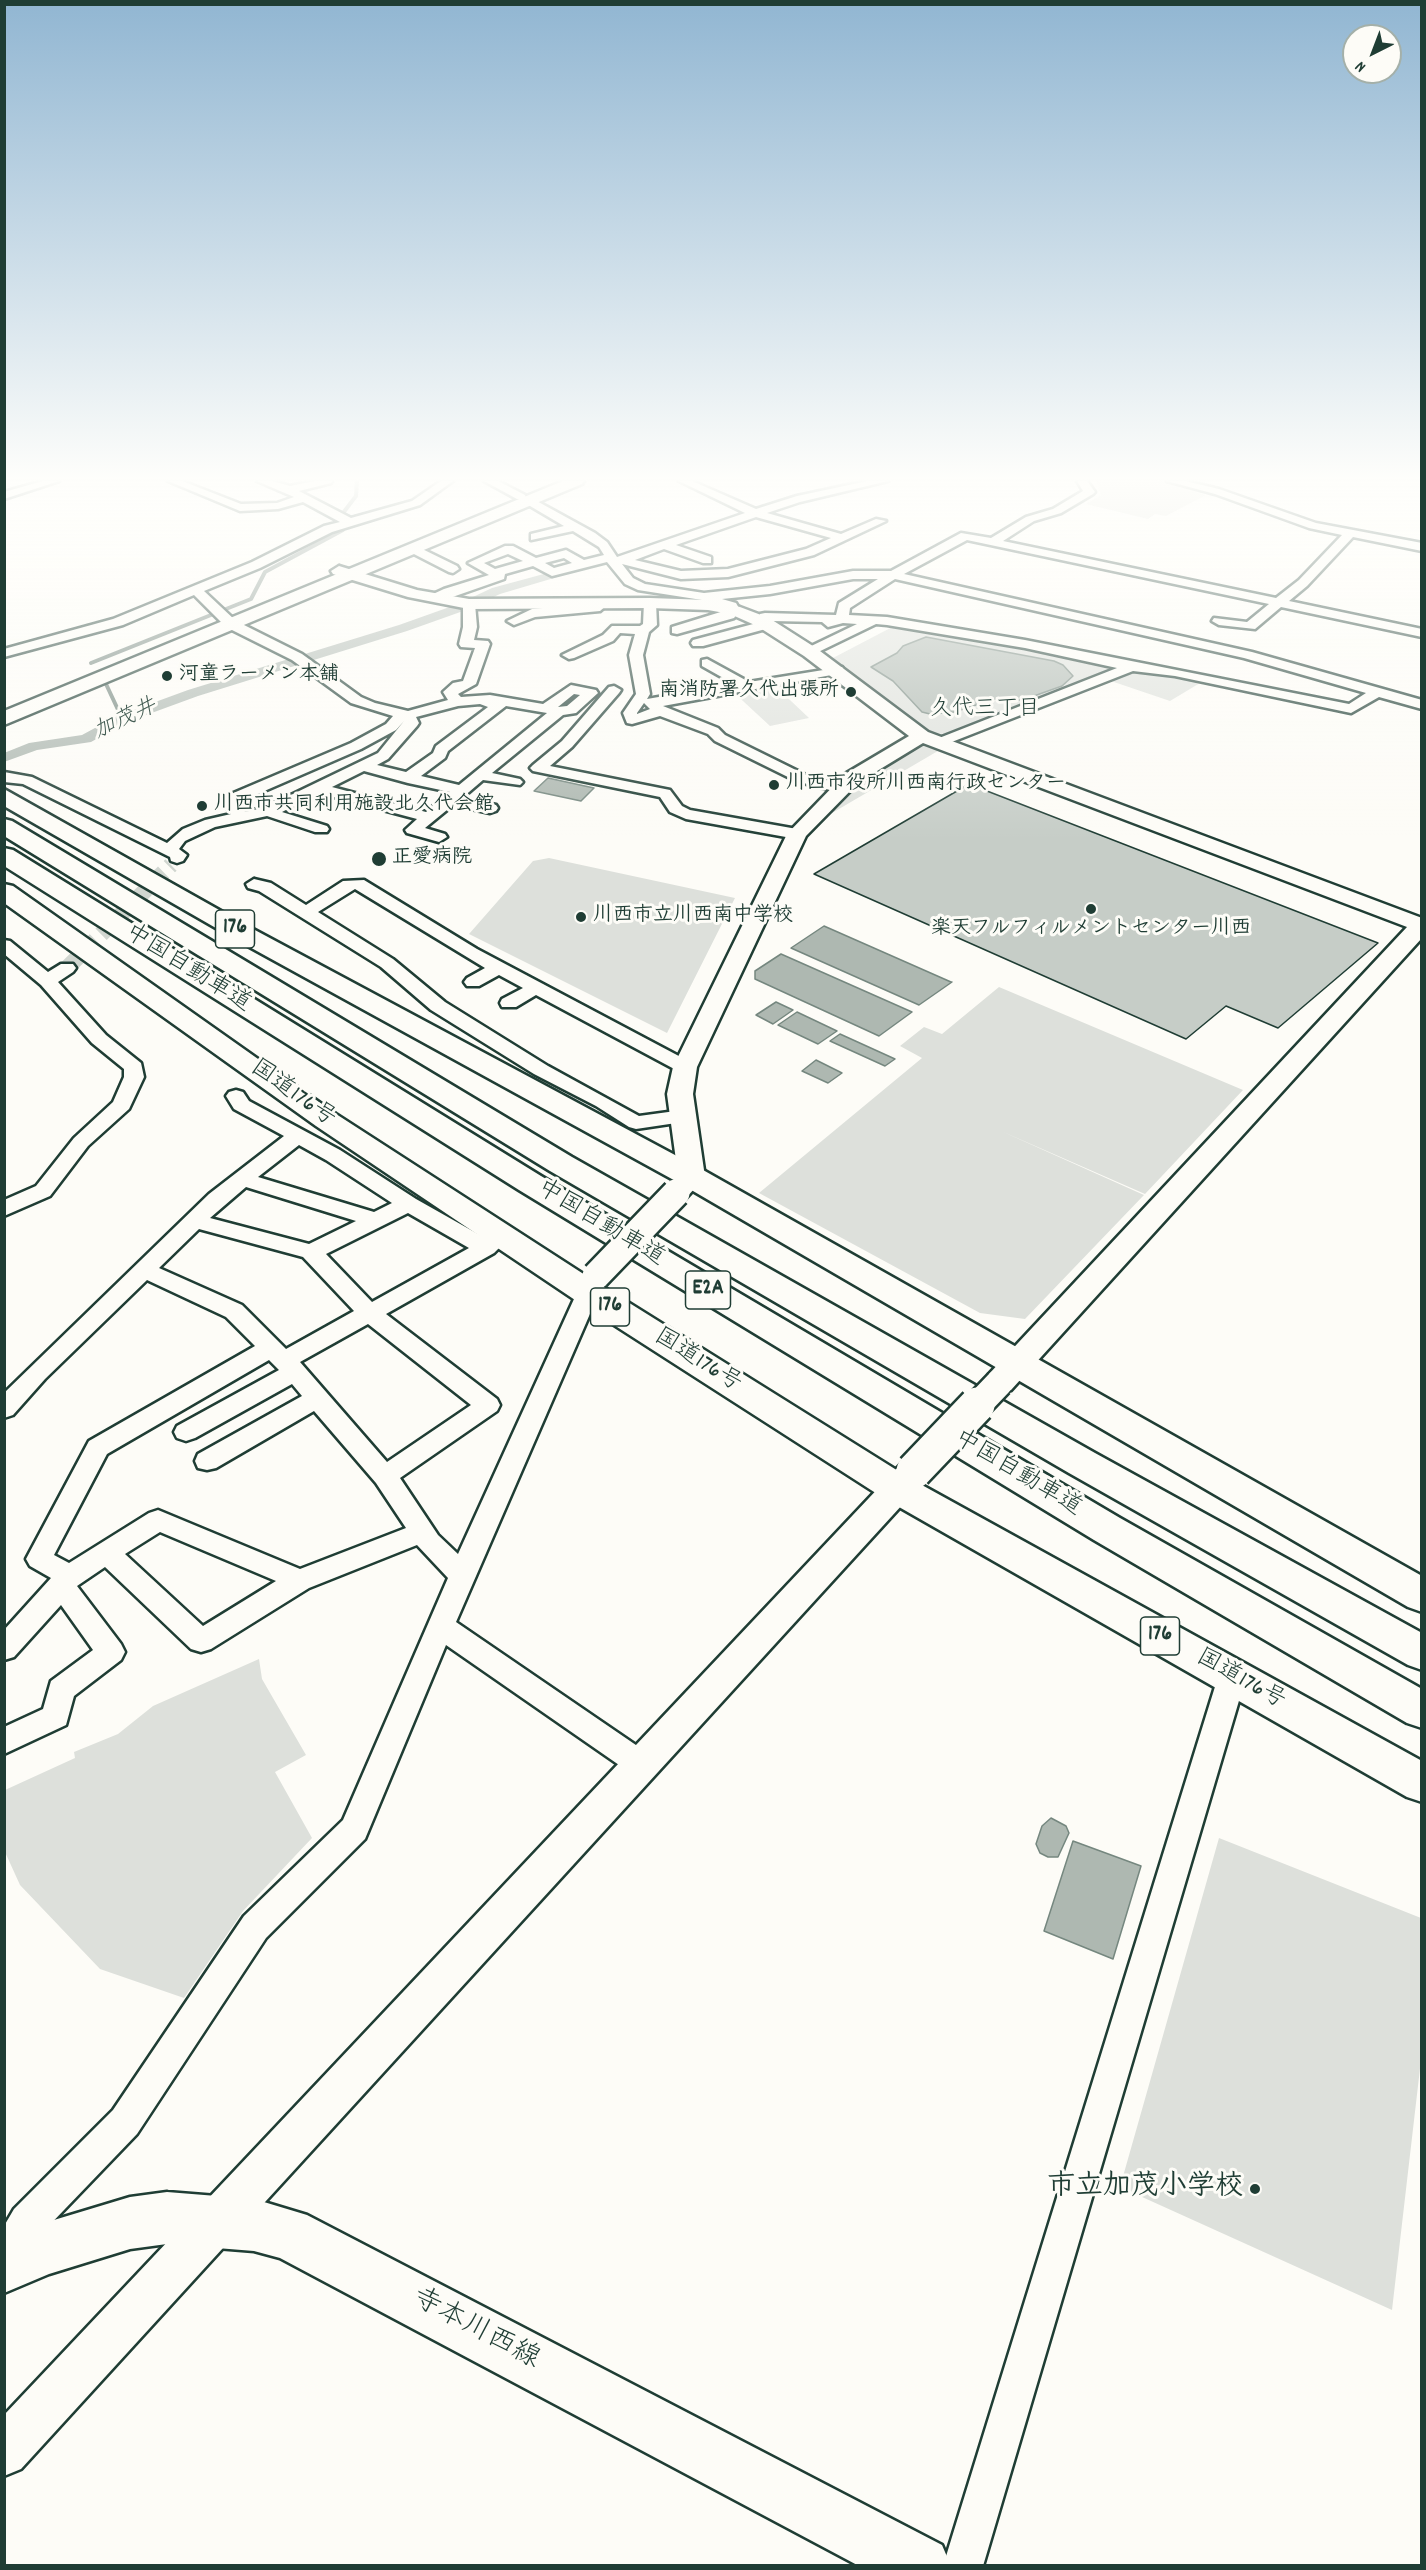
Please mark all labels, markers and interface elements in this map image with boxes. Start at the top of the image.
north arrow [1342,24,1402,84]
text: N [1350,55,1372,77]
place label: 河童ラーメン本舗 [179,664,339,688]
marker: 河童ラーメン本舗 [160,669,174,683]
place label: 南消防署久代出張所 [659,680,839,704]
marker: 南消防署久代出張所 [844,685,858,699]
water label: 加茂井 [91,695,161,747]
district label: 久代三丁目 [930,698,1040,724]
place label: 川西市役所川西南行政センター [786,773,1066,797]
marker: 川西市役所川西南行政センター [767,778,781,792]
place label: 川西市共同利用施設北久代会館 [214,794,494,818]
marker: 川西市共同利用施設北久代会館 [195,799,209,813]
place label: 正愛病院 [392,847,472,871]
marker: 正愛病院 [370,850,388,868]
marker: 楽天フルフィルメントセンター川西 [1084,902,1098,916]
place label: 川西市立川西南中学校 [593,905,793,929]
road number: 176 [216,910,254,948]
marker: 川西市立川西南中学校 [574,910,588,924]
place label: 楽天フルフィルメントセンター川西 [931,918,1251,942]
street label: 中国自動車道 [118,920,256,1020]
street label: 国道176号 [244,1055,340,1135]
street label: 中国自動車道 [531,1176,669,1274]
road number: E2A [686,1271,730,1309]
road number: 176 [590,1288,630,1326]
street label: 国道176号 [648,1324,746,1400]
street label: 中国自動車道 [948,1426,1086,1524]
road number: 176 [1140,1617,1180,1655]
street label: 国道176号 [1190,1645,1290,1717]
place label: 市立加茂小学校 [1047,2172,1243,2206]
marker: 市立加茂小学校 [1248,2182,1262,2196]
street label: 寺本川西線 [405,2283,545,2379]

